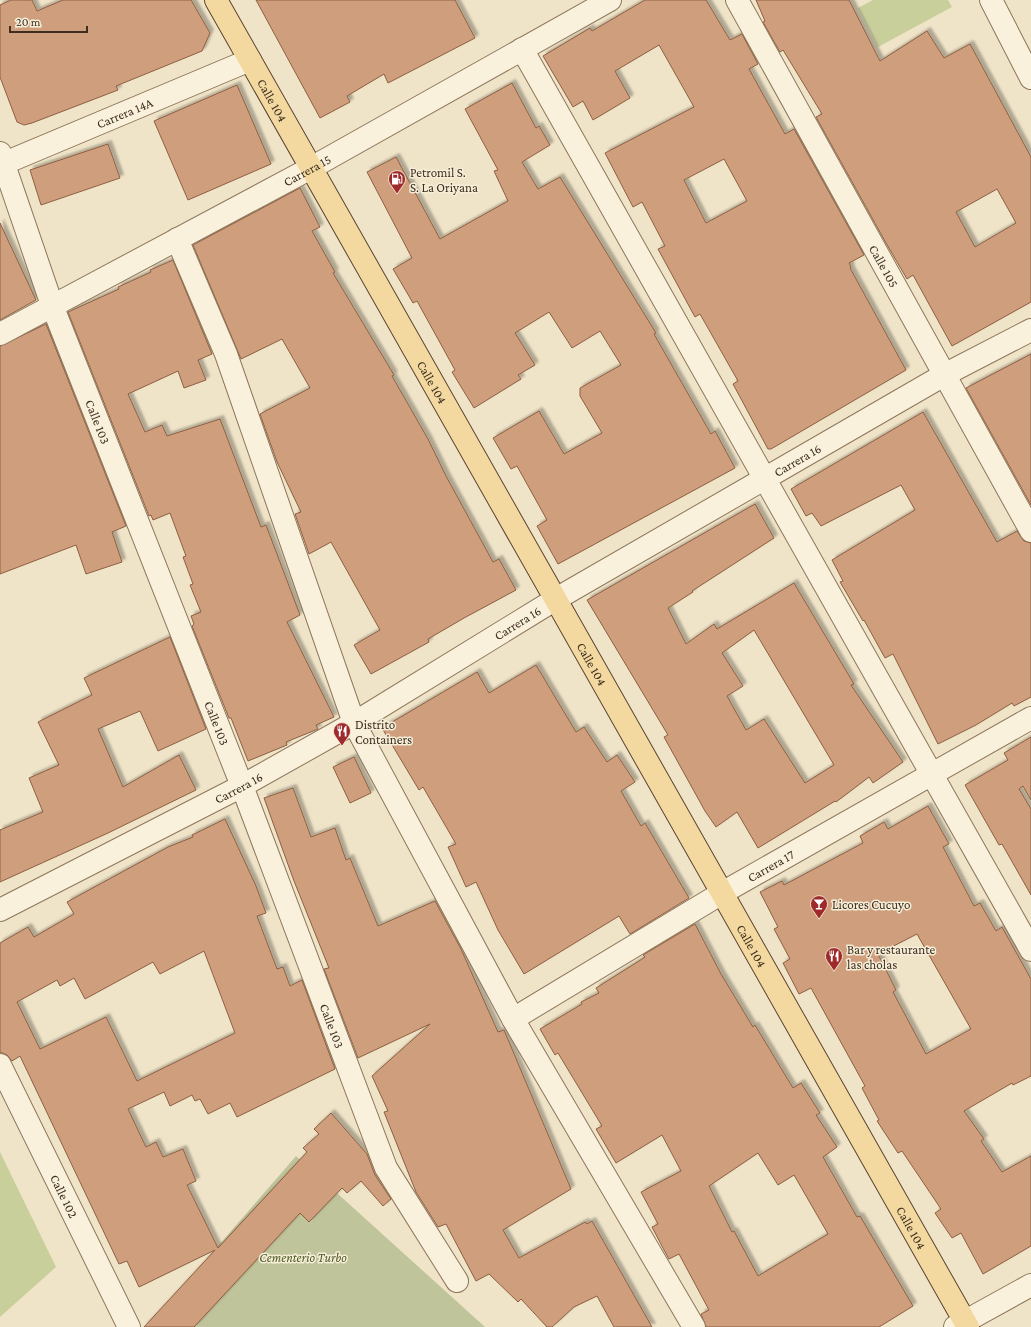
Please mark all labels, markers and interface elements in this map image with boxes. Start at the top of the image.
scale bar [10,8,87,34]
text: 20 m [16,15,41,29]
street label: Calle 104 [254,76,291,125]
street label: Carrera 14A [94,95,156,132]
street label: Carrera 15 [281,151,333,189]
place label: Petromil S. S. La Oriyana [410,165,478,195]
fuel station icon: Petromil S. S. La Oriyana [387,169,407,194]
street label: Calle 105 [866,242,902,290]
street label: Calle 104 [414,358,450,407]
street label: Calle 103 [82,397,113,446]
street label: Carrera 16 [771,441,824,480]
street label: Carrera 16 [491,603,544,643]
street label: Calle 104 [574,640,610,689]
street label: Calle 103 [201,699,232,747]
place label: Distrito Containers [355,717,412,747]
restaurant icon: Distrito Containers [332,721,352,746]
street label: Carrera 16 [212,769,265,807]
street label: Carrera 17 [745,847,797,885]
bar icon: Licores Cucuyo [809,894,829,919]
place label: Licores Cucuyo [832,897,910,912]
street label: Calle 104 [733,922,770,970]
place label: Bar y restaurante las cholas [847,942,936,972]
restaurant icon: Bar y restaurante las cholas [824,946,844,971]
street label: Calle 103 [317,1002,347,1050]
street label: Calle 102 [47,1172,81,1220]
street label: Calle 104 [893,1204,930,1252]
park label: Cementerio Turbo [259,1250,347,1265]

